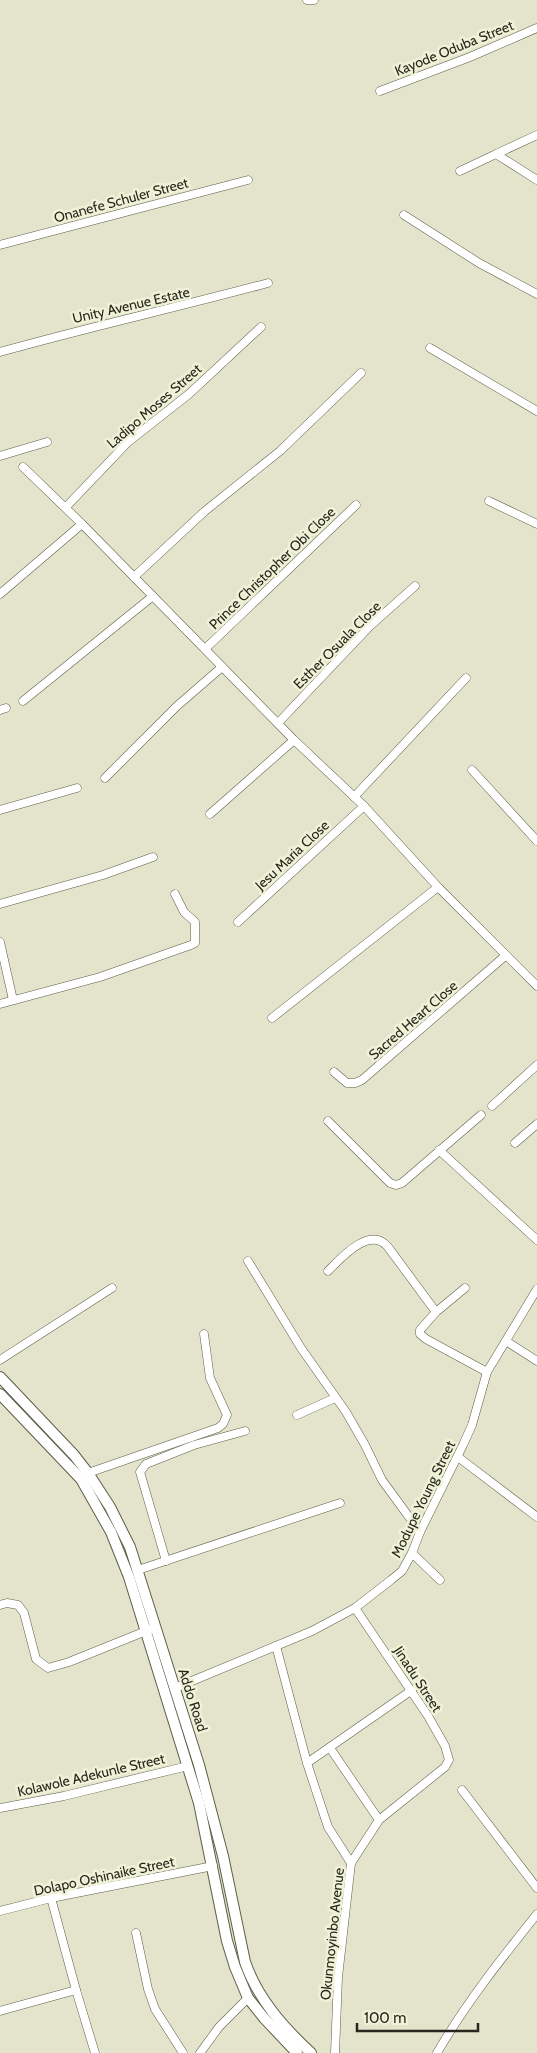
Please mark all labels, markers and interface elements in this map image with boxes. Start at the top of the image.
street label: Kayode Oduba Street [392,16,516,80]
street label: Onanefe Schuler Street [52,173,190,227]
street label: Unity Avenue Estate [71,283,191,327]
street label: Ladipo Moses Street [103,360,205,452]
street label: Prince Christopher Obi Close [205,503,339,633]
street label: Esther Osuala Close [289,597,385,693]
street label: Jesu Maria Close [251,816,333,895]
street label: Sacred Heart Close [365,976,461,1064]
street label: Modupe Young Street [387,1437,459,1560]
street label: Jinadu Street [389,1642,446,1716]
street label: Addo Road [174,1666,212,1734]
street label: Kolawole Adekunle Street [16,1749,167,1801]
street label: Dolapo Oshinaike Street [32,1852,176,1900]
street label: Okunmoyinbo Avenue [316,1867,348,2001]
scale bar [357,2000,478,2032]
text: 100 m [364,2009,406,2027]

